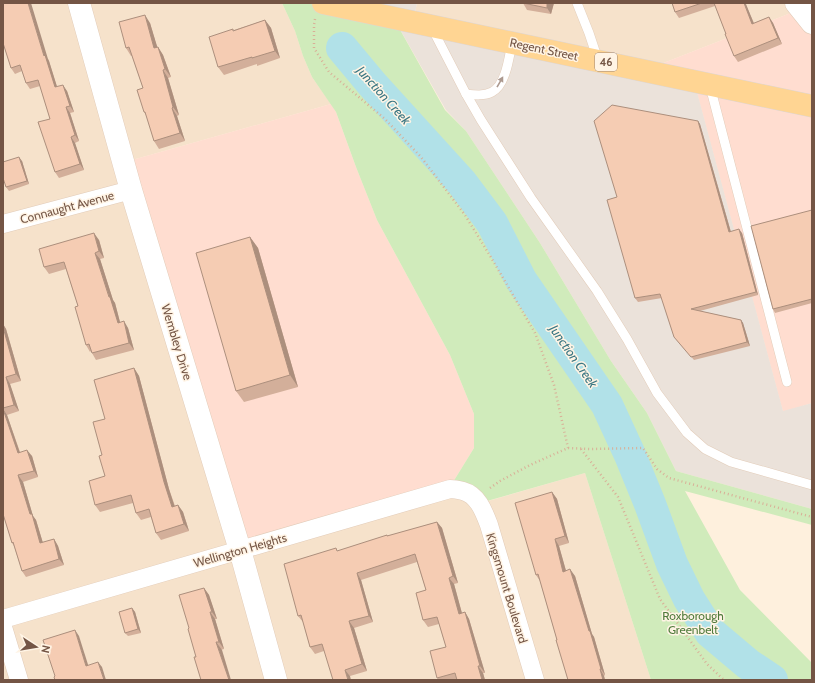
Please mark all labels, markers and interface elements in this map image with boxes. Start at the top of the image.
street label: Regent Street [508,34,580,64]
road number: 46 [595,53,617,71]
water label: Junction Creek [353,62,415,128]
one-way arrow [497,76,504,88]
street label: Connaught Avenue [18,187,116,227]
street label: Wembley Drive [158,302,196,382]
water label: Junction Creek [546,321,602,391]
street label: Wellington Heights [192,530,288,570]
street label: Kingsmount Boulevard [483,531,531,645]
park label: Roxborough Greenbelt [662,608,724,637]
north arrow [16,627,56,667]
text: N [38,644,53,654]

